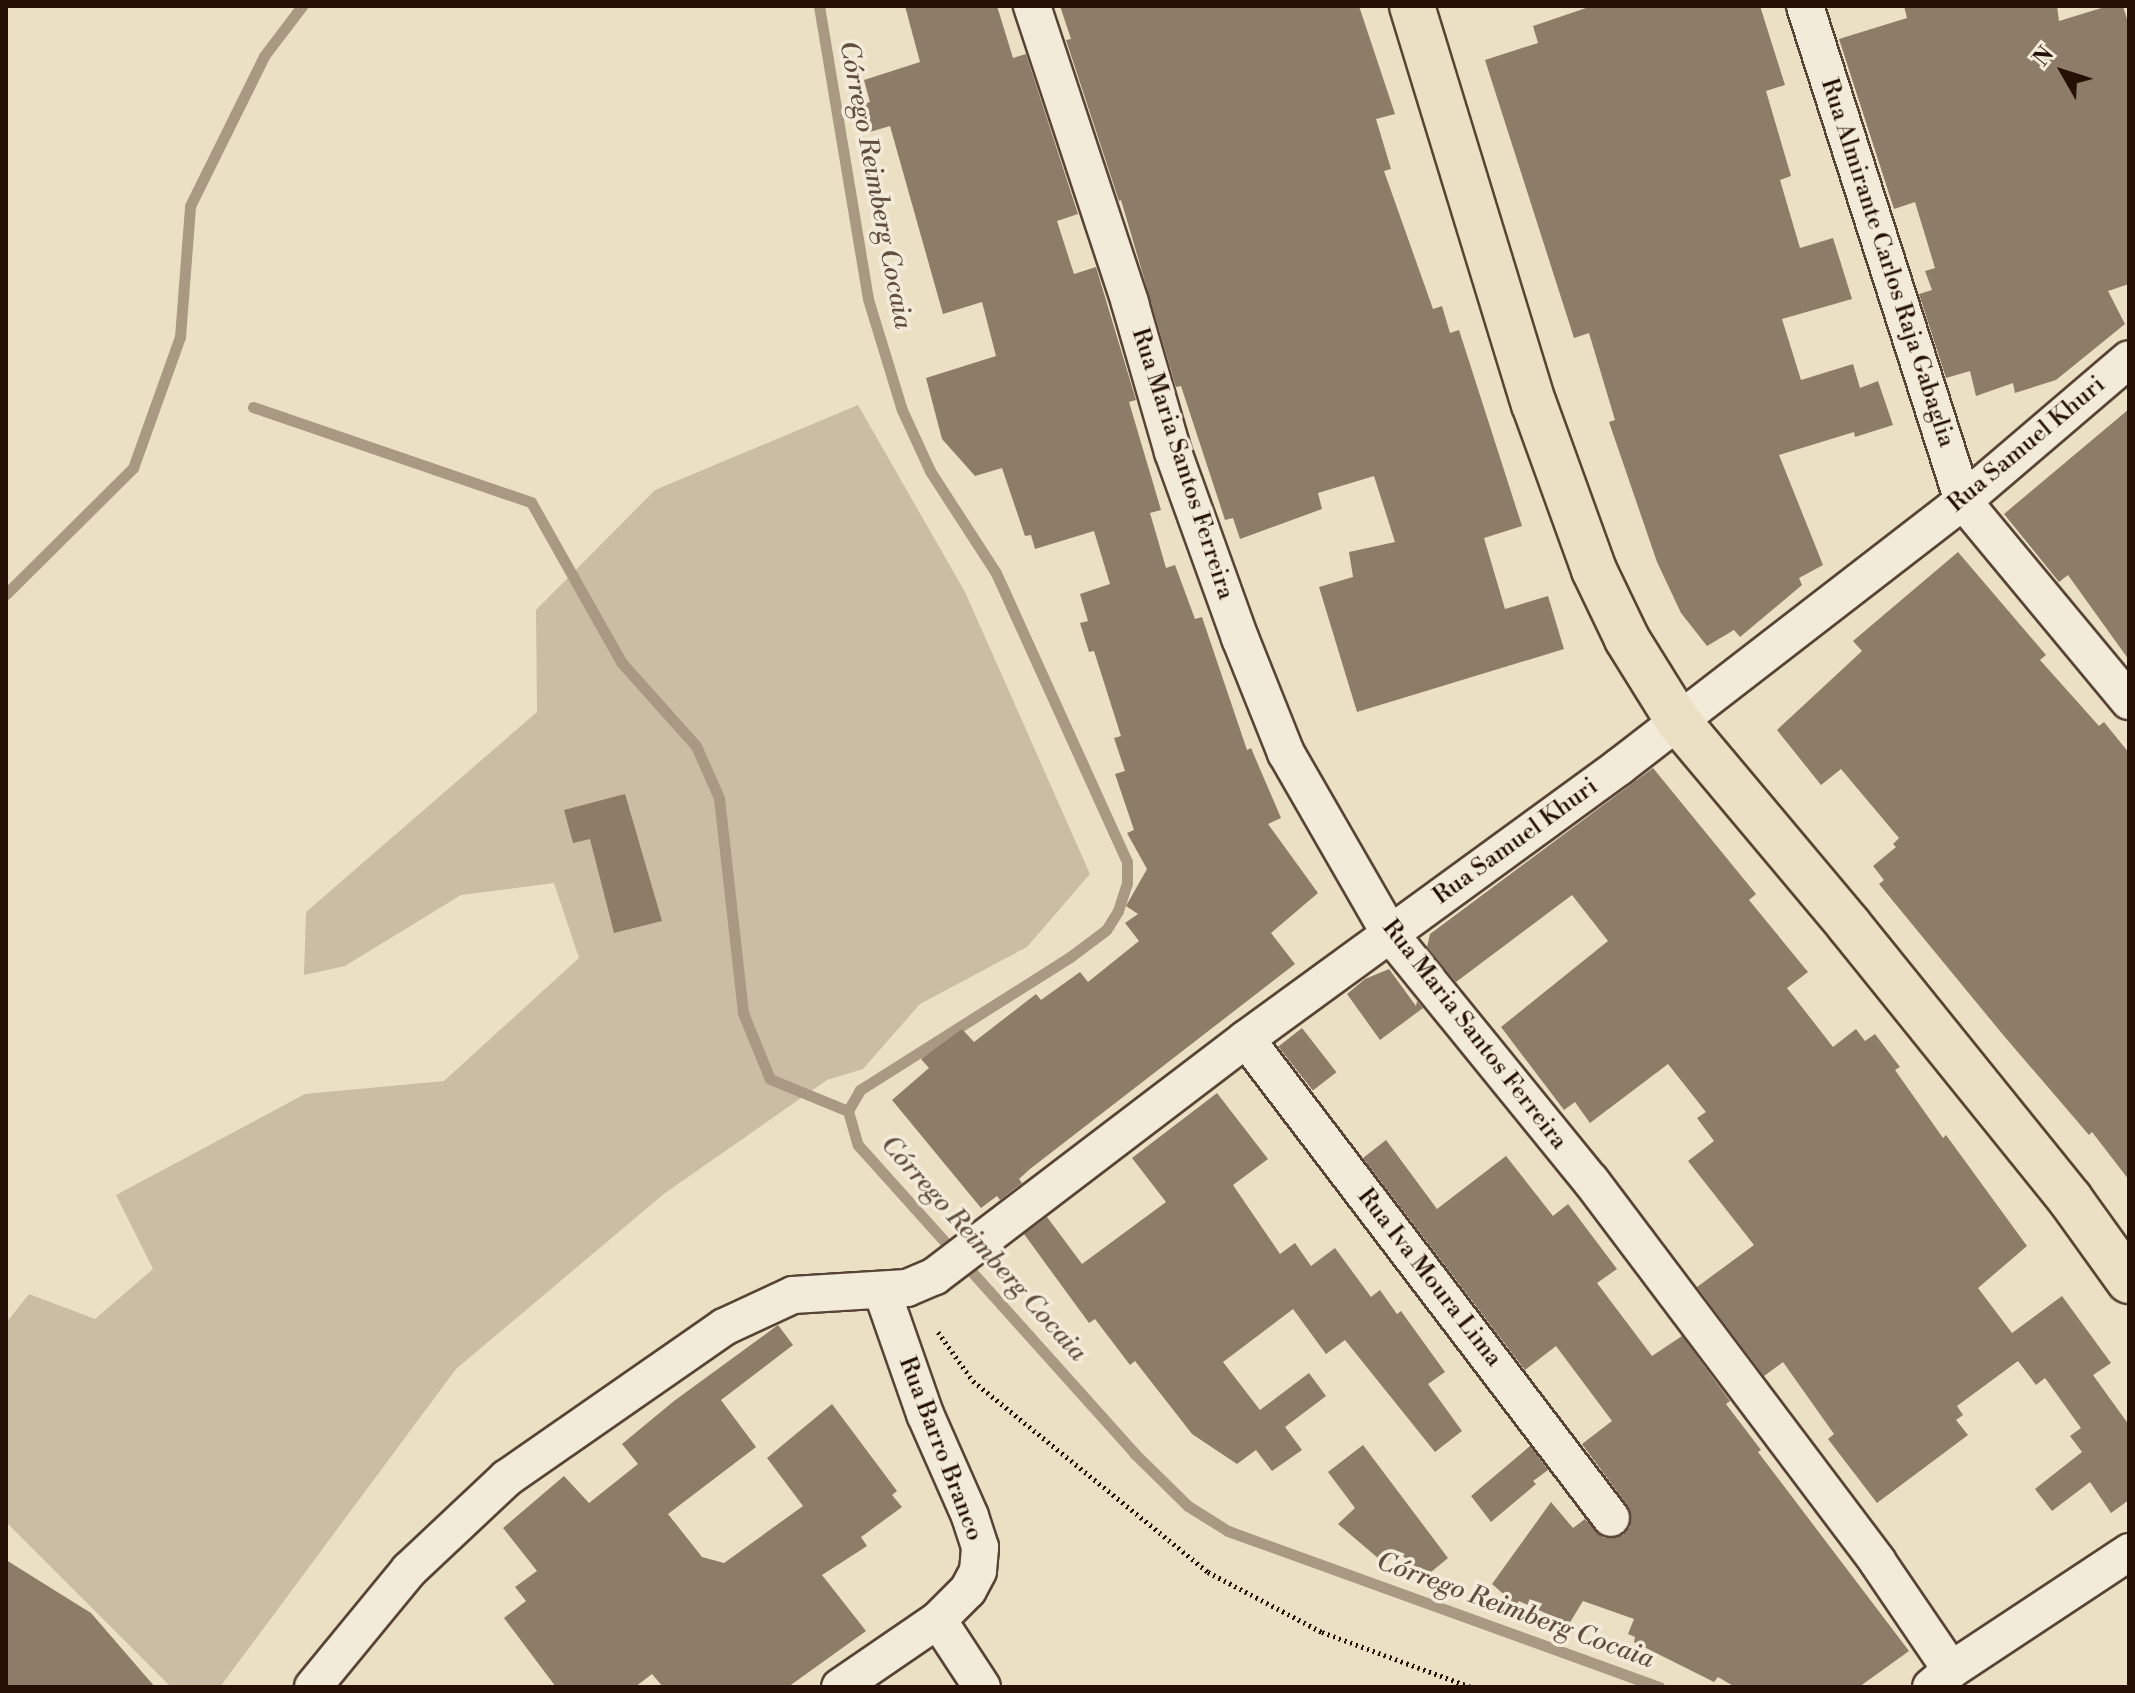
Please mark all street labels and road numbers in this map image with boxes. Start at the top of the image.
street label: Rua Almirante Carlos Raja Gabaglia [1814,75,1960,451]
street label: Rua Maria Santos Ferreira [1124,325,1240,603]
street label: Rua Samuel Khuri [1943,371,2111,519]
street label: Rua Samuel Khuri [1428,773,1604,911]
street label: Rua Maria Santos Ferreira [1375,914,1573,1156]
street label: Rua Iva Moura Lima [1351,1183,1507,1373]
street label: Rua Barro Branco [892,1353,988,1545]

